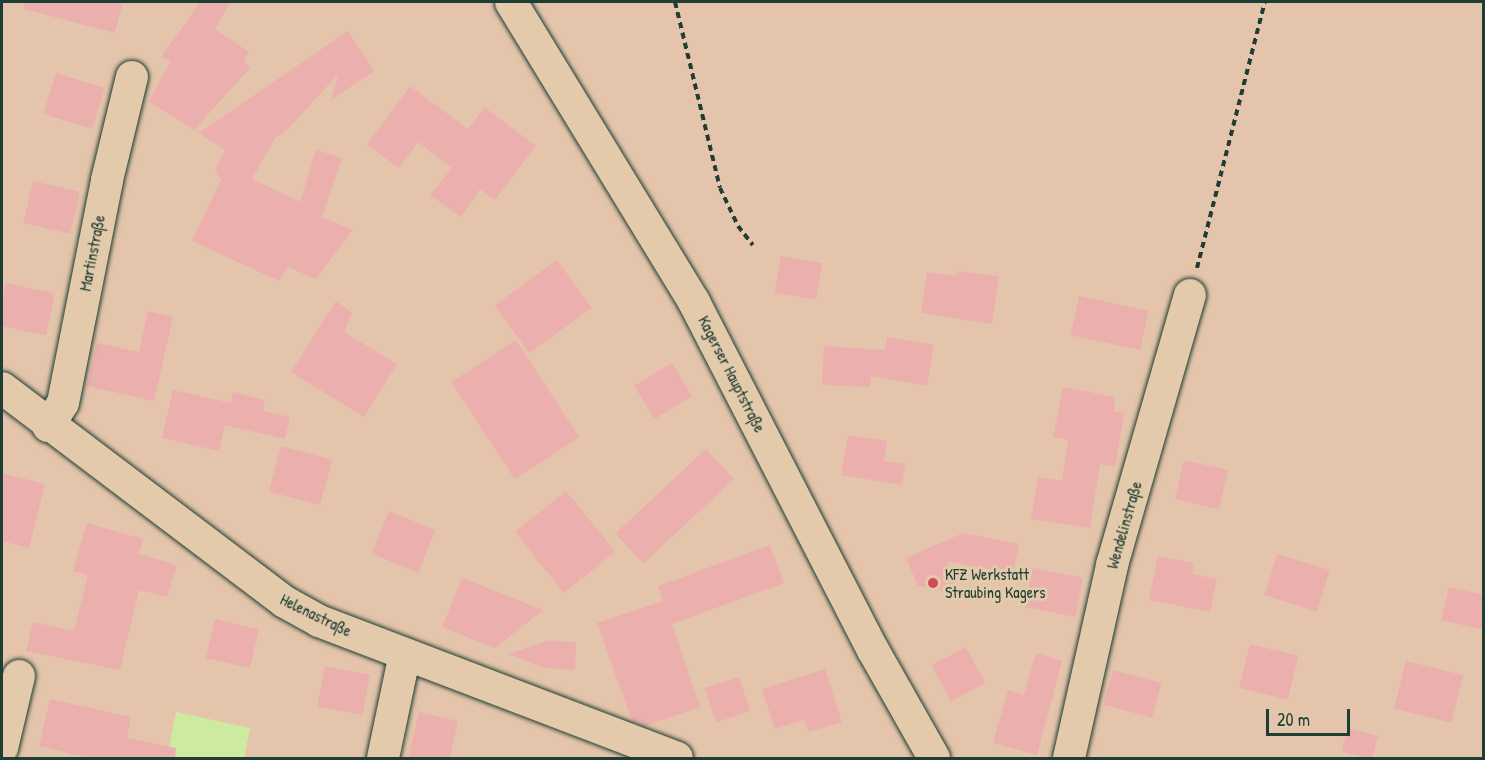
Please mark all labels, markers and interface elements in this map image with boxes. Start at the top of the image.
street label: Martinstraße [75,213,109,293]
street label: Kagerser Hauptstraße [694,313,770,435]
street label: Wendelinstraße [1102,479,1146,571]
place label: KFZ Werkstatt Straubing Kagers [945,564,1045,602]
marker: KFZ Werkstatt Straubing Kagers [926,576,940,590]
street label: Helenastraße [277,590,355,640]
scale bar [1269,697,1353,735]
text: 20 m [1277,707,1310,732]

